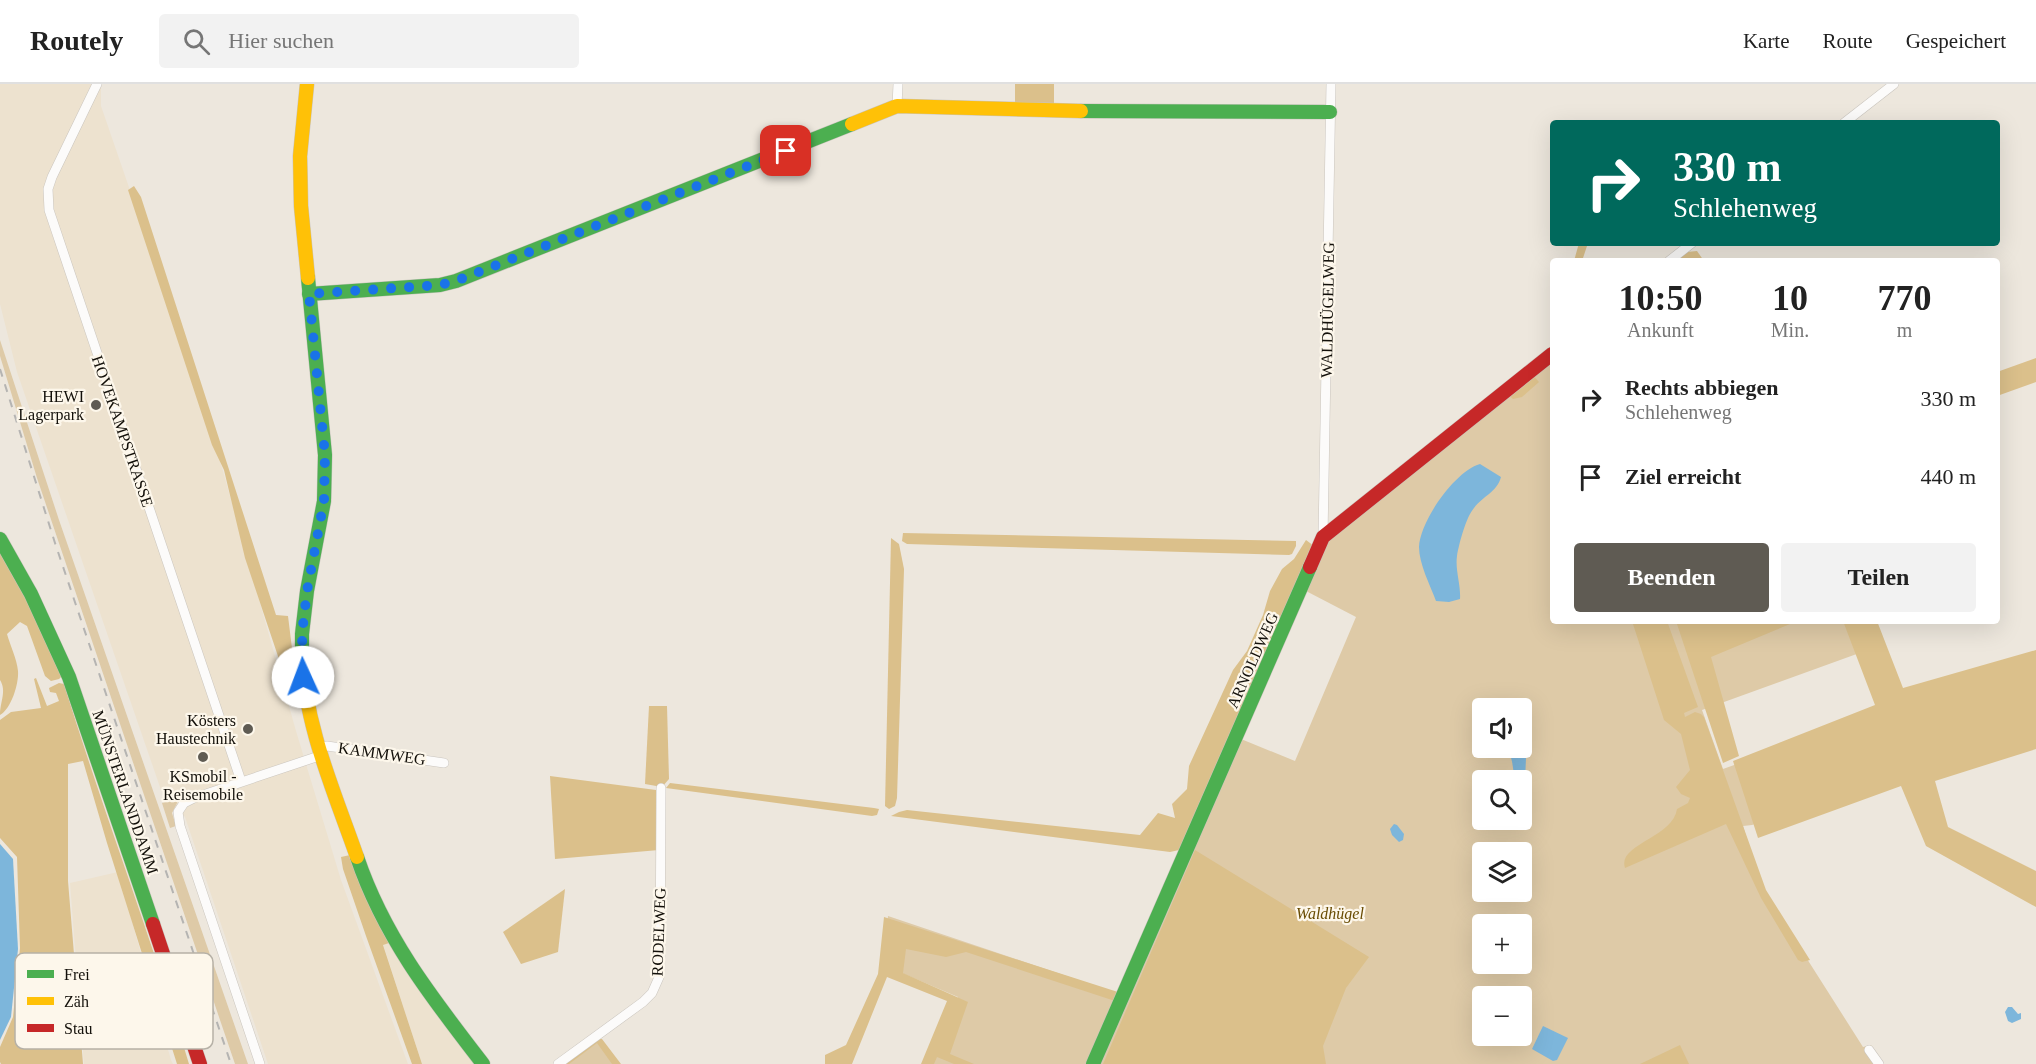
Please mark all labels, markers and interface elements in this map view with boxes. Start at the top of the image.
search box [159,14,579,68]
text: Routely [30,25,123,56]
icon: search [180,25,213,58]
text: Hier suchen [228,28,334,53]
text: Karte [1743,29,1790,53]
text: Route [1823,29,1873,53]
text: Gespeichert [1906,29,2006,53]
pin [760,125,811,176]
icon: arrive [769,134,802,167]
icon: right [1574,144,1652,222]
text: 330 m [1673,144,1782,190]
text: Schlehenweg [1673,193,1817,223]
street label: WALDHÜGELWEG [1318,242,1337,378]
text: 10:50 [1618,278,1702,318]
text: 10 [1772,278,1808,318]
text: 770 [1878,278,1932,318]
text: Ankunft [1627,319,1694,341]
text: Min. [1771,319,1809,341]
text: m [1897,319,1912,341]
street label: HOVEKAMPSTRASSE [89,353,156,509]
text: Rechts abbiegen [1625,375,1778,400]
icon: right [1574,383,1607,416]
text: 330 m [1920,386,1976,411]
place label: HEWI Lagerpark [18,388,84,424]
marker: HEWI Lagerpark [89,398,103,412]
text: Schlehenweg [1625,401,1732,423]
icon: arrive [1574,461,1607,494]
text: Ziel erreicht [1625,464,1741,489]
text: 440 m [1920,464,1976,489]
button: Beenden [1574,543,1769,612]
button: Teilen [1781,543,1976,612]
street label: ARNOLDWEG [1224,609,1281,711]
position arrow [271,645,335,709]
map controls [1472,698,1532,1046]
button: sound [1472,698,1532,758]
street label: MÜNSTERLANDDAMM [89,708,162,876]
place label: Kösters Haustechnik [156,712,236,747]
marker: Kösters Haustechnik [241,722,255,736]
street label: KAMMWEG [337,739,427,768]
marker: KSmobil - Reisemobile [196,750,210,764]
place label: KSmobil - Reisemobile [163,768,243,803]
button: search [1472,770,1532,830]
button: layers [1472,842,1532,902]
street label: RODELWEG [648,887,669,977]
park label: Waldhügel [1296,905,1364,923]
button: + [1472,914,1532,974]
legend [15,953,213,1049]
text: Frei [64,966,90,983]
button: − [1472,986,1532,1046]
text: Zäh [64,993,89,1010]
text: Stau [64,1020,92,1037]

